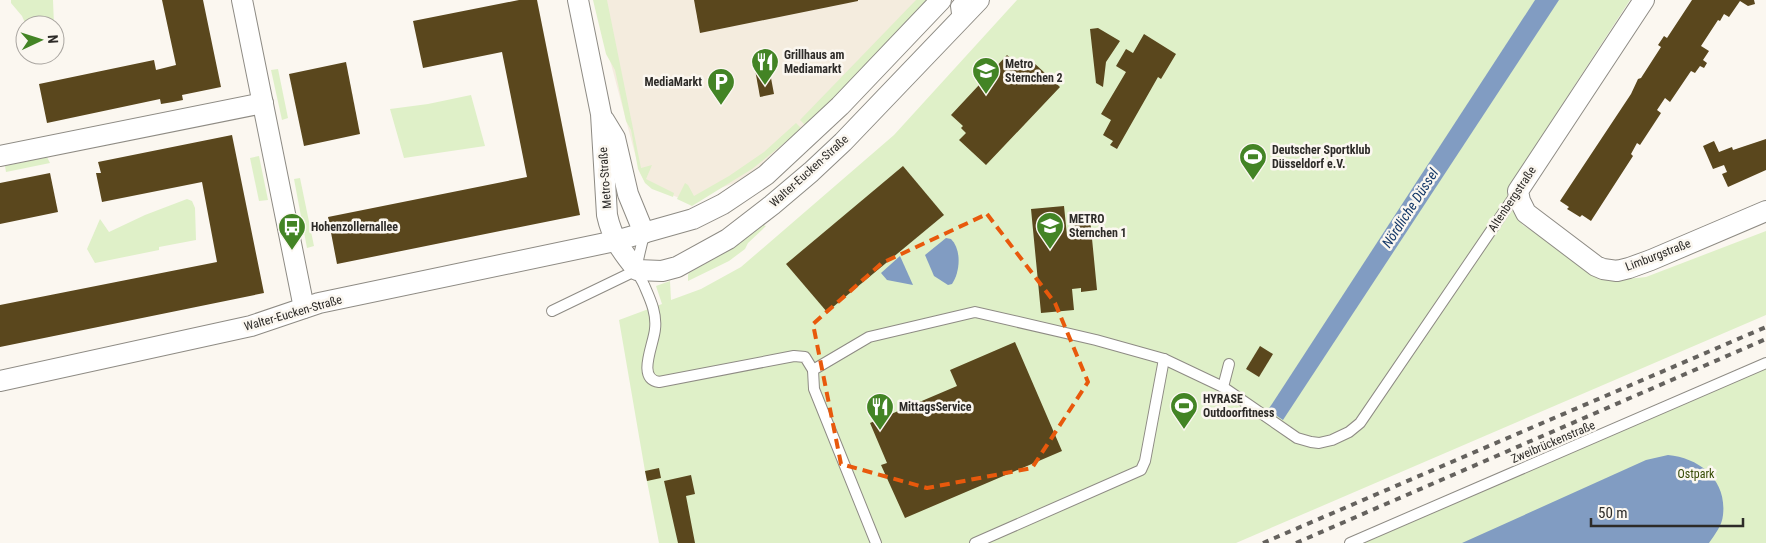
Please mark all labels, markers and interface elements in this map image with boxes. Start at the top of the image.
north arrow [15,15,65,65]
text: N [45,34,61,44]
restaurant icon: Grillhaus am Mediamarkt [750,47,780,86]
place label: Grillhaus am Mediamarkt [784,48,844,76]
school or university icon: Metro Sternchen 2 [971,56,1001,95]
place label: Metro Sternchen 2 [1005,57,1063,85]
parking icon: MediaMarkt [706,67,736,106]
place label: MediaMarkt [644,75,702,89]
street label: Walter-Eucken-Straße [767,132,851,210]
sports icon: Deutscher Sportklub Düsseldorf e.V. [1238,142,1268,181]
place label: Deutscher Sportklub Düsseldorf e.V. [1272,143,1370,171]
street label: Metro-Straße [596,146,614,209]
street label: Altenbergstraße [1485,163,1539,234]
water label: Nördliche Düssel [1379,165,1442,250]
school or university icon: METRO Sternchen 1 [1035,211,1065,250]
bus stop icon: Hohenzollernallee [277,212,307,251]
place label: METRO Sternchen 1 [1069,212,1127,240]
place label: Hohenzollernallee [311,220,398,234]
street label: Limburgstraße [1623,236,1693,274]
street label: Walter-Eucken-Straße [243,292,344,334]
sports icon: HYRASE Outdoorfitness [1169,391,1199,430]
restaurant icon: MittagsService [865,392,895,431]
place label: HYRASE Outdoorfitness [1203,392,1275,420]
place label: MittagsService [899,400,972,414]
street label: Zweibrückenstraße [1509,418,1598,466]
park label: Ostpark [1678,467,1715,481]
scale bar [1591,496,1744,528]
text: 50 m [1598,504,1628,522]

